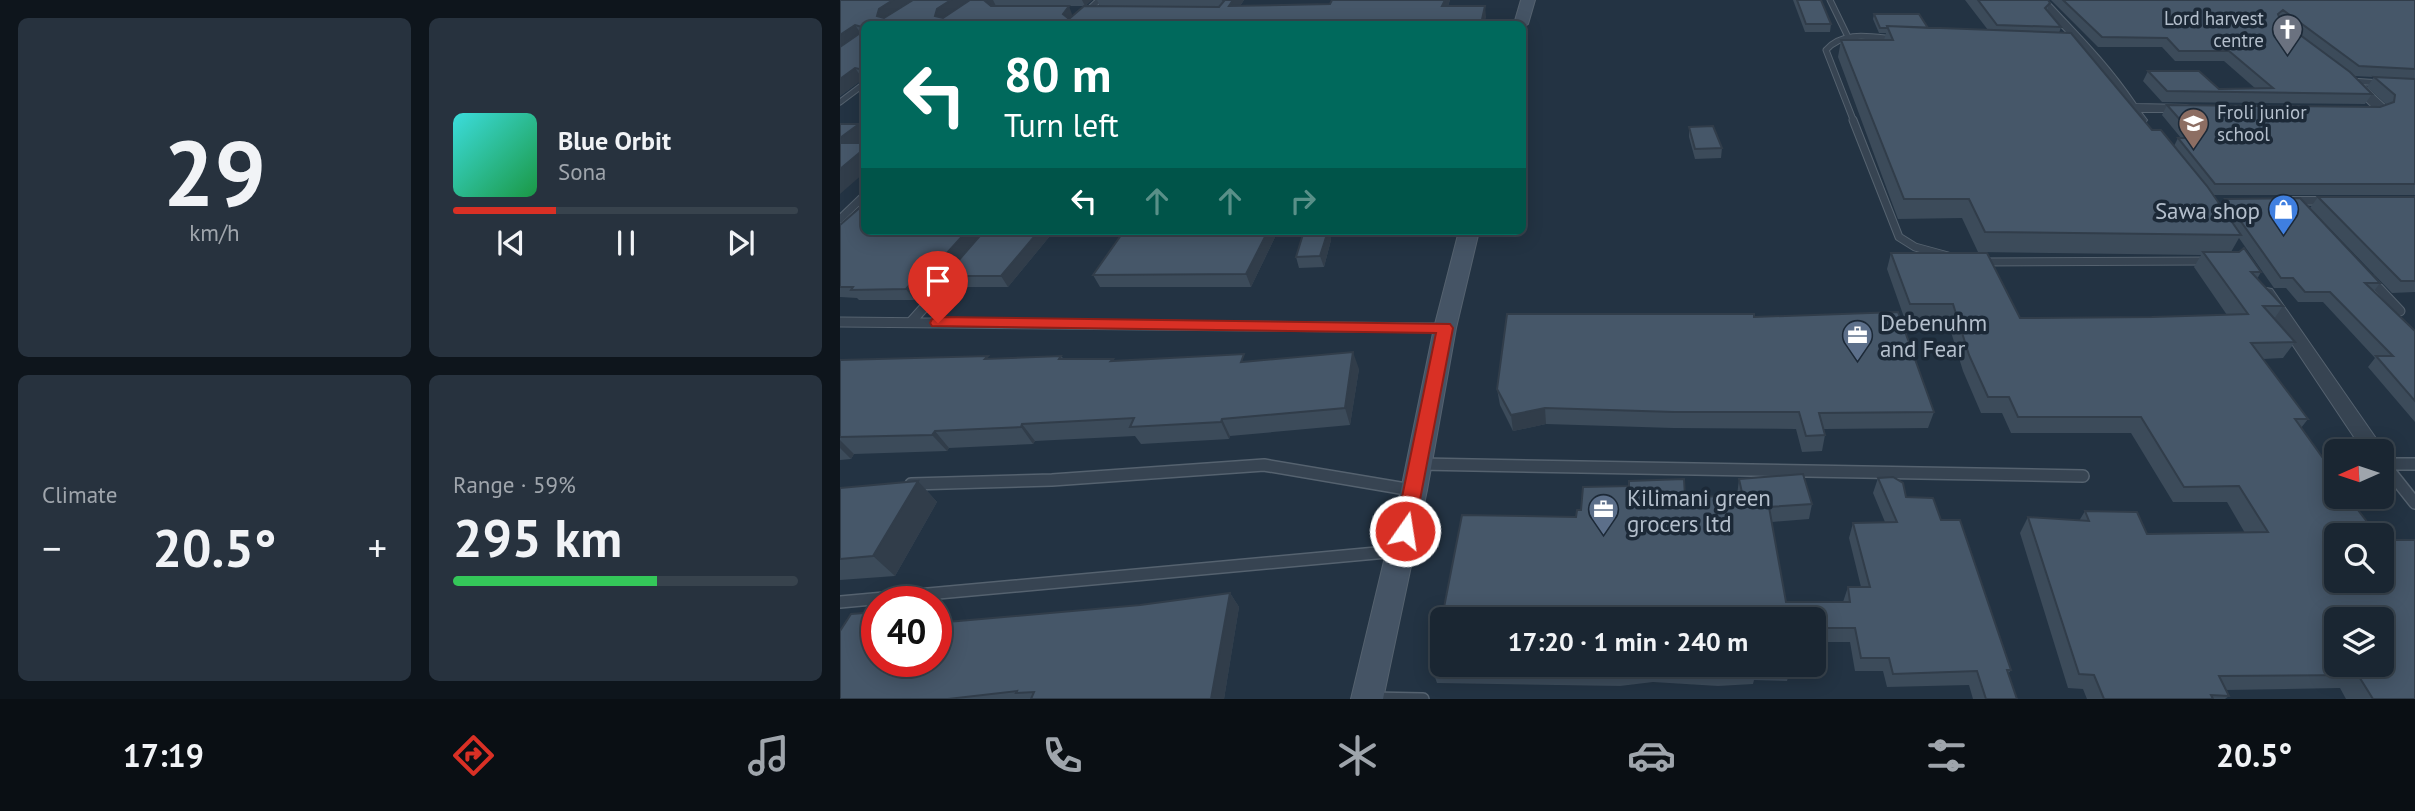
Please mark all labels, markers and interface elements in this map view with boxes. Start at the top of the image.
place label: Lord harvest centre [2164,6,2265,52]
church icon: Lord harvest centre [2270,12,2304,56]
text: 80 m [1004,42,1111,106]
icon: left [889,49,980,140]
place label: Froli junior school [2217,100,2307,146]
text: Turn left [1004,104,1119,146]
school or university icon: Froli junior school [2177,106,2211,150]
text: 29 [163,113,266,231]
text: Blue Orbit [558,124,671,157]
text: Sona [558,157,607,186]
icon: left [1065,182,1103,220]
icon: ahead [1138,182,1176,220]
icon: ahead [1211,182,1249,220]
icon: right [1284,182,1322,220]
shop icon: Sawa shop [2266,193,2300,237]
place label: Sawa shop [2155,196,2260,225]
text: km/h [189,218,240,247]
icon: previous [492,224,530,262]
icon: pause [607,224,645,262]
icon: next [722,224,760,262]
pin [908,251,968,323]
icon: arrive [919,262,957,300]
place label: Debenuhm and Fear [1880,308,1987,363]
office icon: Debenuhm and Fear [1840,318,1874,362]
north arrow [2324,439,2394,509]
map controls [2324,439,2394,677]
text: Range · 59% [453,470,576,499]
text: Climate [42,480,117,509]
place label: Kilimani green grocers ltd [1627,483,1771,538]
office icon: Kilimani green grocers ltd [1587,493,1621,537]
position arrow [1368,494,1442,568]
text: 295 km [453,504,622,571]
text: 20.5° [153,514,276,581]
text: − [42,523,61,572]
text: + [368,523,387,572]
button: search [2324,523,2394,593]
speed limit sign: 40 [861,586,952,677]
button: layers [2324,607,2394,677]
text: 17:20 · 1 min · 240 m [1508,625,1748,658]
icon: directions [449,731,498,780]
icon: music [744,731,793,780]
icon: phone [1038,731,1087,780]
icon: climate [1333,731,1382,780]
icon: car [1627,731,1676,780]
icon: filters [1922,731,1971,780]
text: 17:19 [123,734,204,776]
text: 20.5° [2216,734,2292,776]

